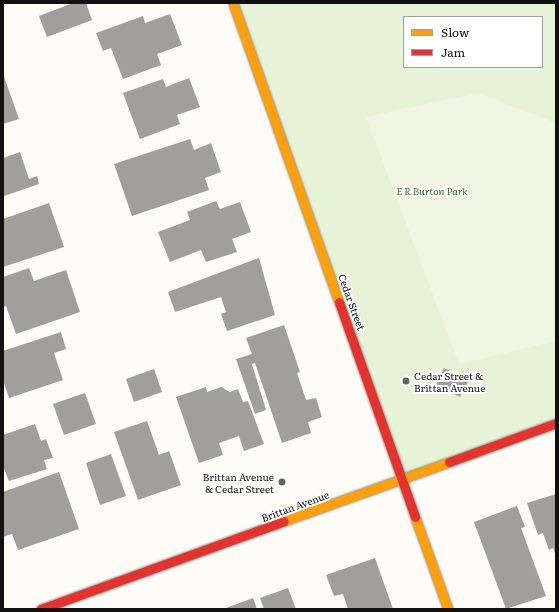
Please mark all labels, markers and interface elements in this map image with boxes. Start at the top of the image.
legend [403,16,543,68]
text: Slow [441,23,469,41]
text: Jam [441,43,465,61]
park label: E R Burton Park [396,185,468,197]
street label: Cedar Street [336,272,368,332]
place label: Cedar Street & Brittan Avenue [414,369,485,392]
marker: Cedar Street & Brittan Avenue [401,376,411,386]
place label: Brittan Avenue & Cedar Street [203,470,274,494]
marker: Brittan Avenue & Cedar Street [277,477,287,487]
street label: Brittan Avenue [259,488,331,524]

